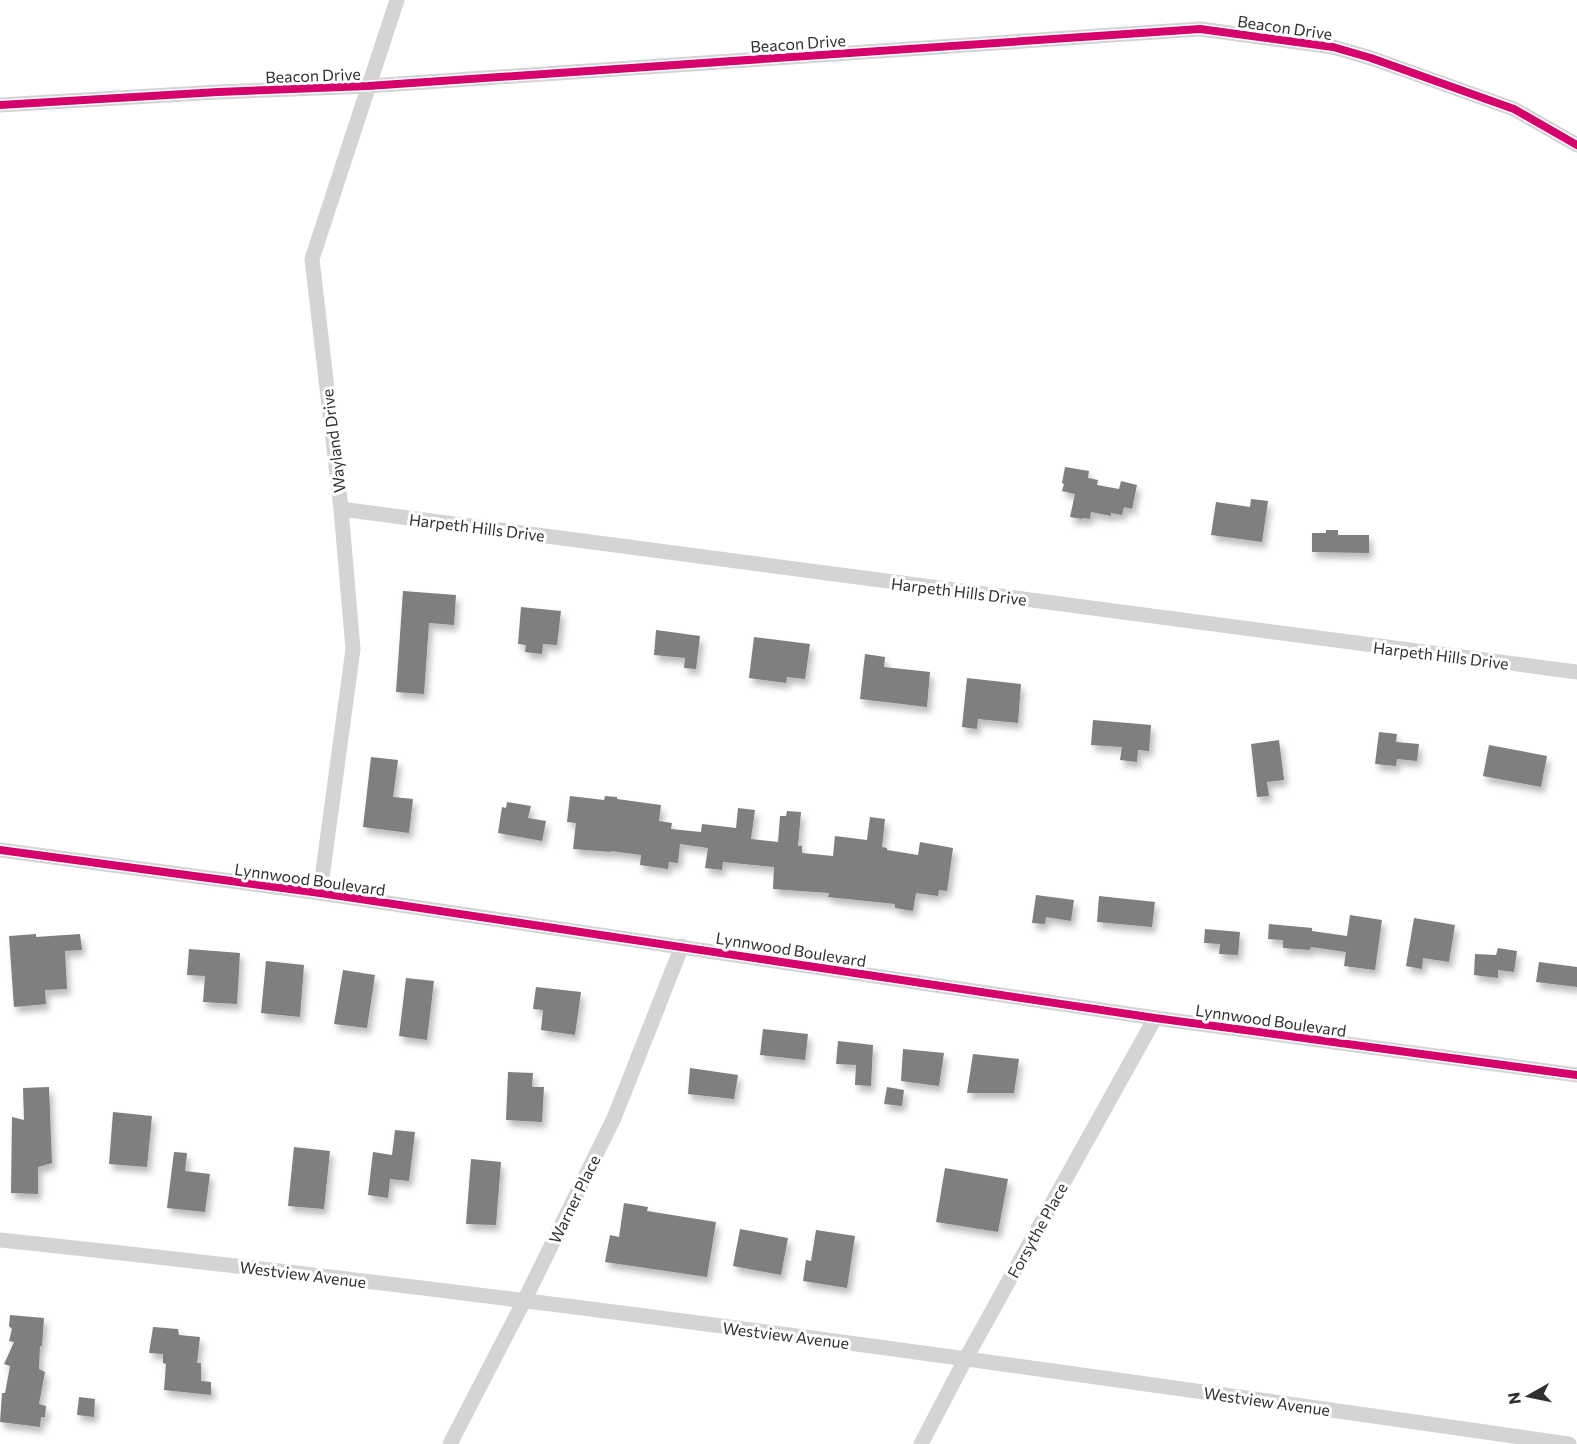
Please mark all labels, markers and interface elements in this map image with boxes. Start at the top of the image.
street label: Beacon Drive [1236,11,1334,43]
street label: Beacon Drive [750,30,846,56]
street label: Beacon Drive [265,64,361,86]
street label: Wayland Drive [317,388,349,494]
street label: Harpeth Hills Drive [408,509,546,545]
street label: Harpeth Hills Drive [890,573,1028,609]
street label: Harpeth Hills Drive [1372,637,1510,673]
street label: Lynnwood Boulevard [233,859,387,899]
street label: Lynnwood Boulevard [714,928,868,970]
street label: Lynnwood Boulevard [1194,1000,1348,1040]
street label: Warner Place [544,1152,604,1246]
street label: Forsythe Place [1003,1179,1071,1281]
street label: Westview Avenue [239,1257,367,1291]
street label: Westview Avenue [722,1318,850,1352]
north arrow [1499,1366,1559,1426]
street label: Westview Avenue [1203,1383,1331,1419]
text: N [1503,1391,1524,1406]

